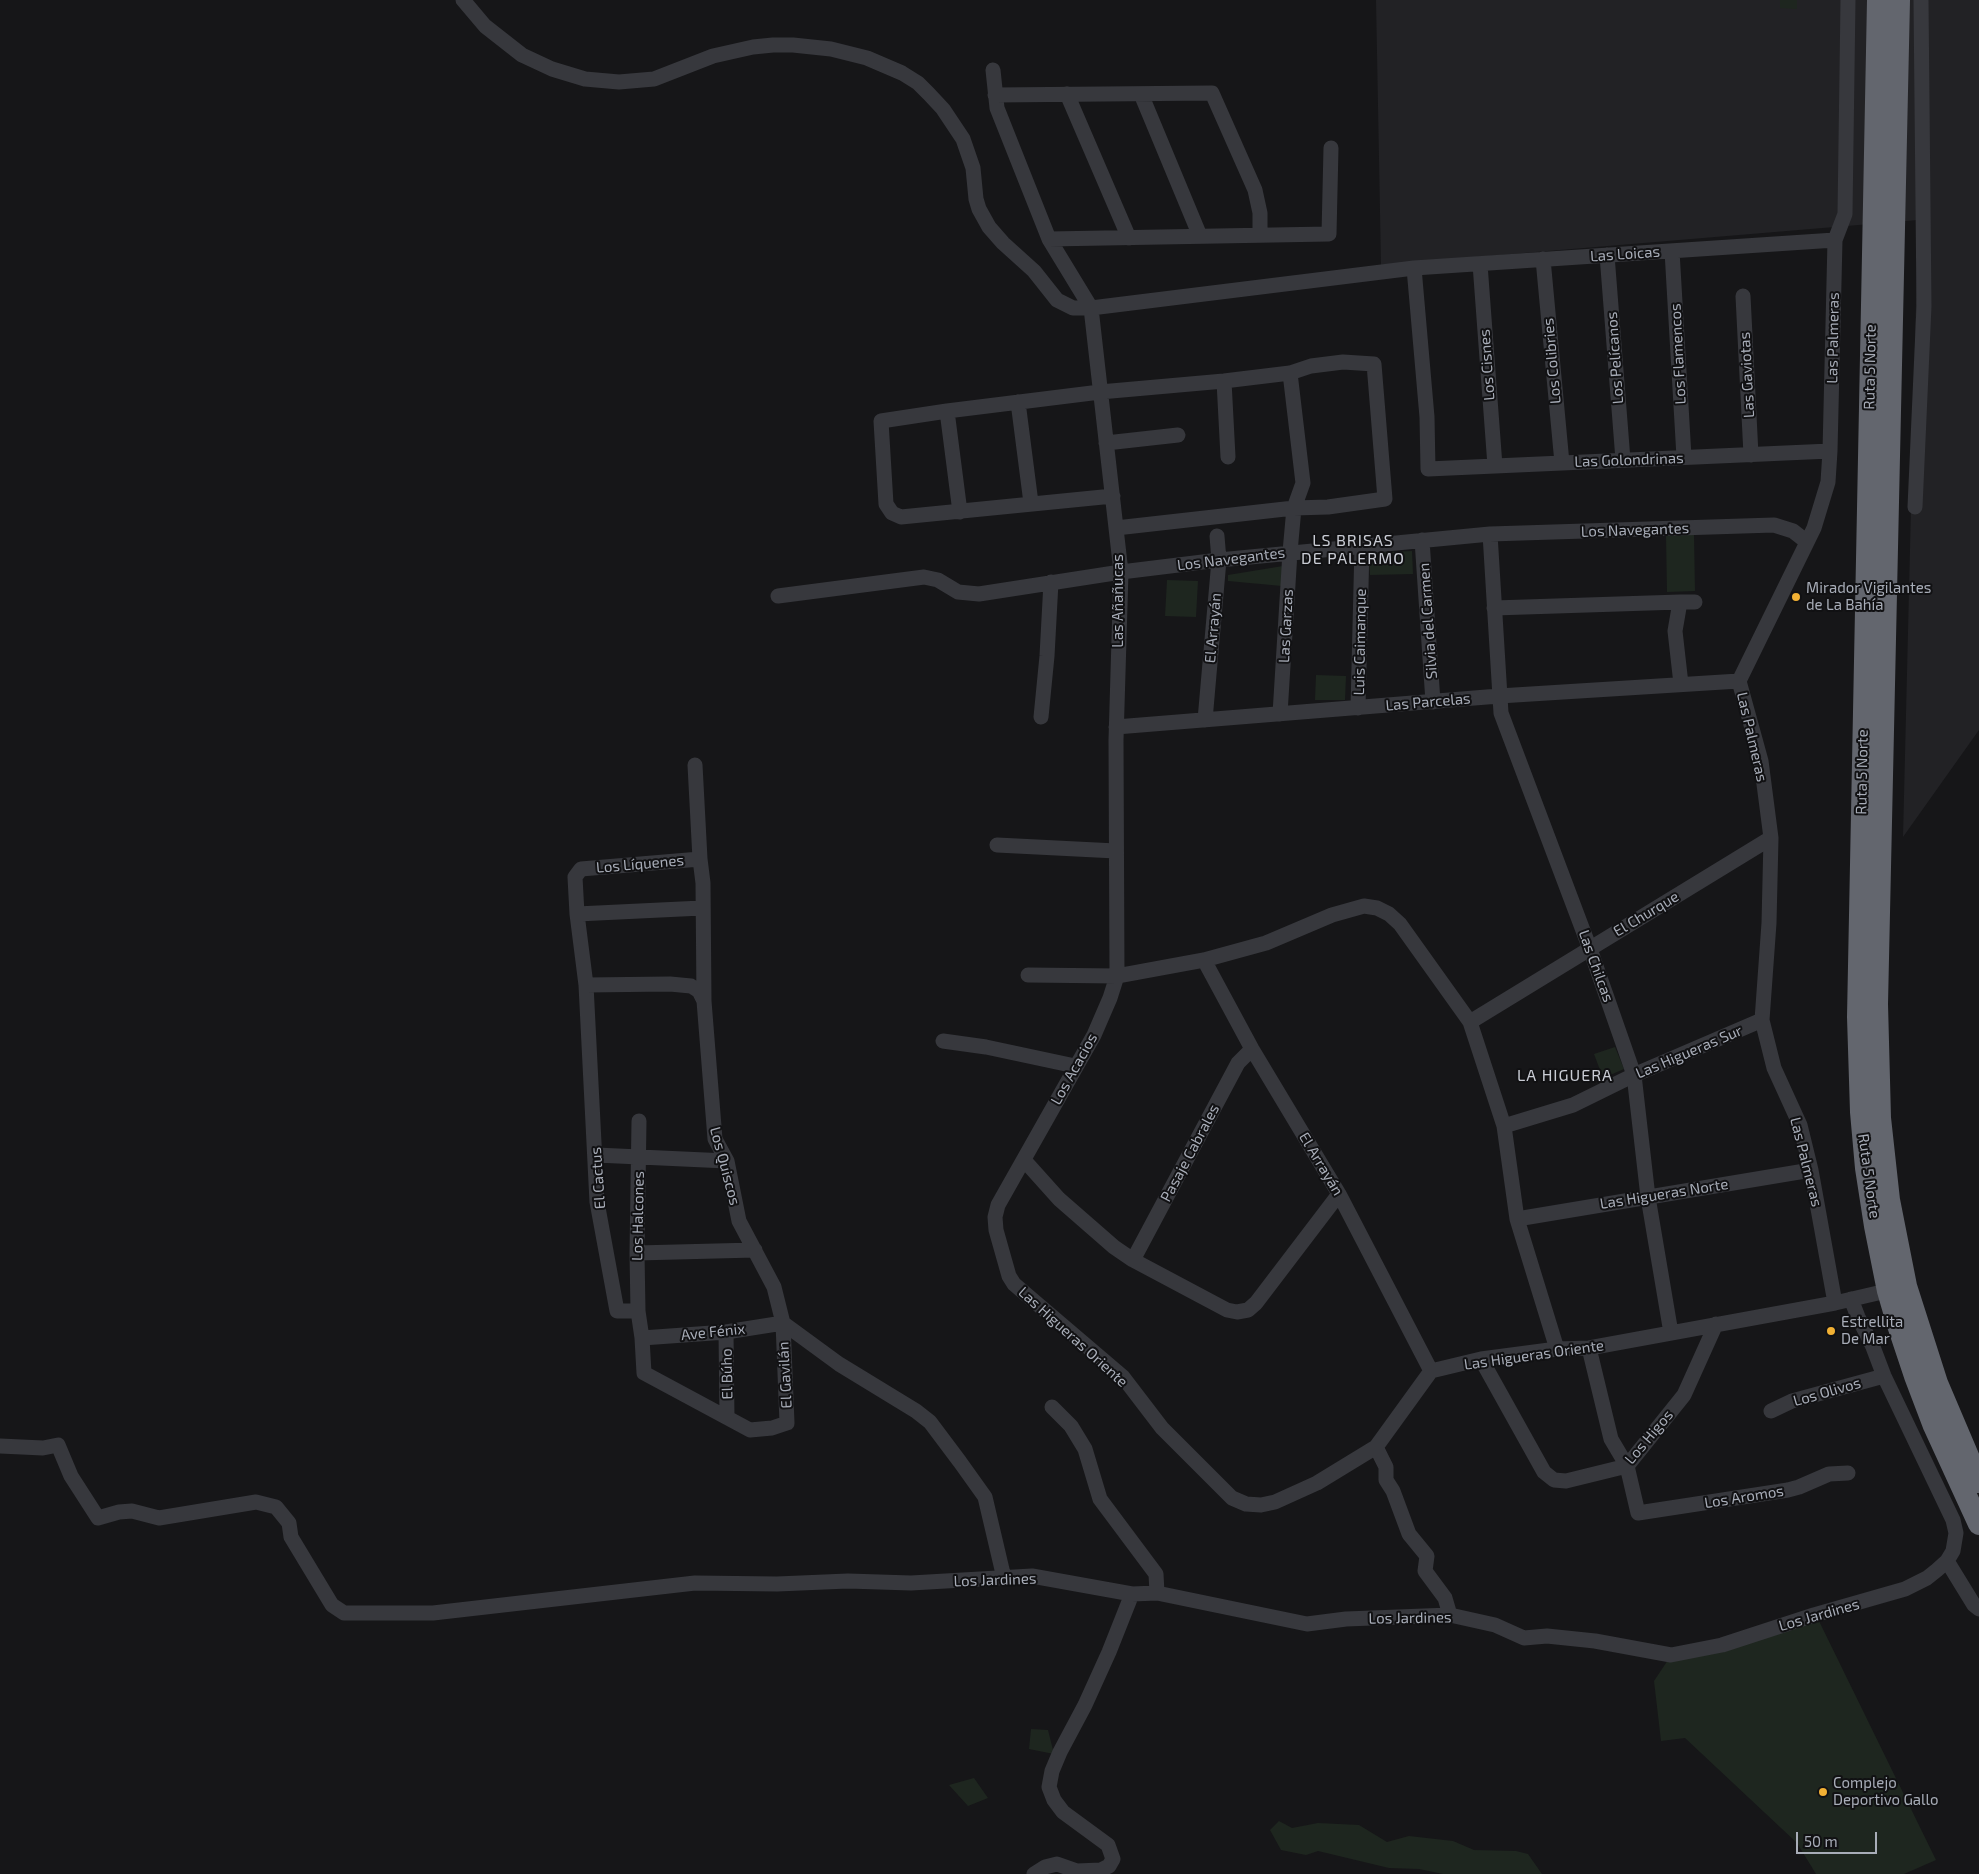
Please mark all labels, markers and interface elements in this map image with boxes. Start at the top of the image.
street label: Las Loicas [1589,243,1661,265]
street label: Las Palmeras [1823,292,1843,384]
street label: Los Flamencos [1666,303,1690,405]
street label: Los Pelícanos [1603,311,1627,405]
street label: Los Colibries [1539,317,1565,405]
street label: Ruta 5 Norte [1860,324,1880,410]
street label: Los Cisnes [1476,329,1498,401]
street label: Las Gaviotas [1736,331,1758,419]
street label: Las Golondrinas [1574,449,1684,471]
street label: Los Navegantes [1580,519,1690,541]
district label: LS BRISAS DE PALERMO [1300,531,1406,569]
street label: Los Navegantes [1176,543,1286,575]
street label: Las Añañucas [1109,554,1127,648]
street label: Silvia del Carmen [1415,562,1441,680]
place label: Mirador Vigilantes de La Bahía [1806,579,1931,614]
street label: Las Garzas [1275,589,1297,663]
street label: Luis Caimanque [1350,589,1370,695]
marker: Mirador Vigilantes de La Bahía [1790,591,1802,603]
street label: El Arrayán [1201,592,1225,664]
street label: Las Parcelas [1385,689,1471,715]
street label: Las Palmeras [1733,690,1771,784]
street label: Ruta 5 Norte [1852,729,1872,815]
street label: Los Líquenes [595,851,685,877]
street label: El Churque [1610,887,1682,941]
street label: Las Chilcas [1575,927,1617,1005]
street label: Las Higueras Sur [1633,1021,1745,1083]
street label: Los Acacios [1047,1030,1101,1108]
district label: LA HIGUERA [1516,1066,1614,1086]
street label: Pasaje Cabrales [1157,1101,1223,1205]
street label: Las Palmeras [1786,1115,1826,1209]
street label: Los Quiscos [706,1125,744,1207]
street label: El Arrayán [1295,1129,1347,1199]
street label: Ruta 5 Norte [1854,1132,1884,1220]
street label: El Cactus [587,1146,609,1210]
street label: Los Halcones [628,1171,648,1261]
street label: Las Higueras Norte [1599,1175,1729,1213]
street label: Las Higueras Oriente [1015,1283,1131,1391]
place label: Estrellita De Mar [1841,1313,1903,1348]
street label: Ave Fénix [680,1320,746,1344]
marker: Estrellita De Mar [1825,1325,1837,1337]
street label: Las Higueras Oriente [1463,1336,1605,1374]
street label: El Gavilán [774,1341,796,1409]
street label: El Búho [718,1348,736,1400]
street label: Los Olivos [1791,1374,1863,1410]
street label: Los Higos [1621,1406,1677,1468]
street label: Los Aromos [1703,1482,1785,1512]
street label: Los Jardines [953,1570,1037,1590]
street label: Los Jardines [1777,1595,1861,1635]
street label: Los Jardines [1368,1608,1452,1628]
place label: Complejo Deportivo Gallo [1833,1774,1938,1809]
marker: Complejo Deportivo Gallo [1817,1786,1829,1798]
scale bar [1799,1822,1880,1854]
text: 50 m [1804,1832,1838,1850]

